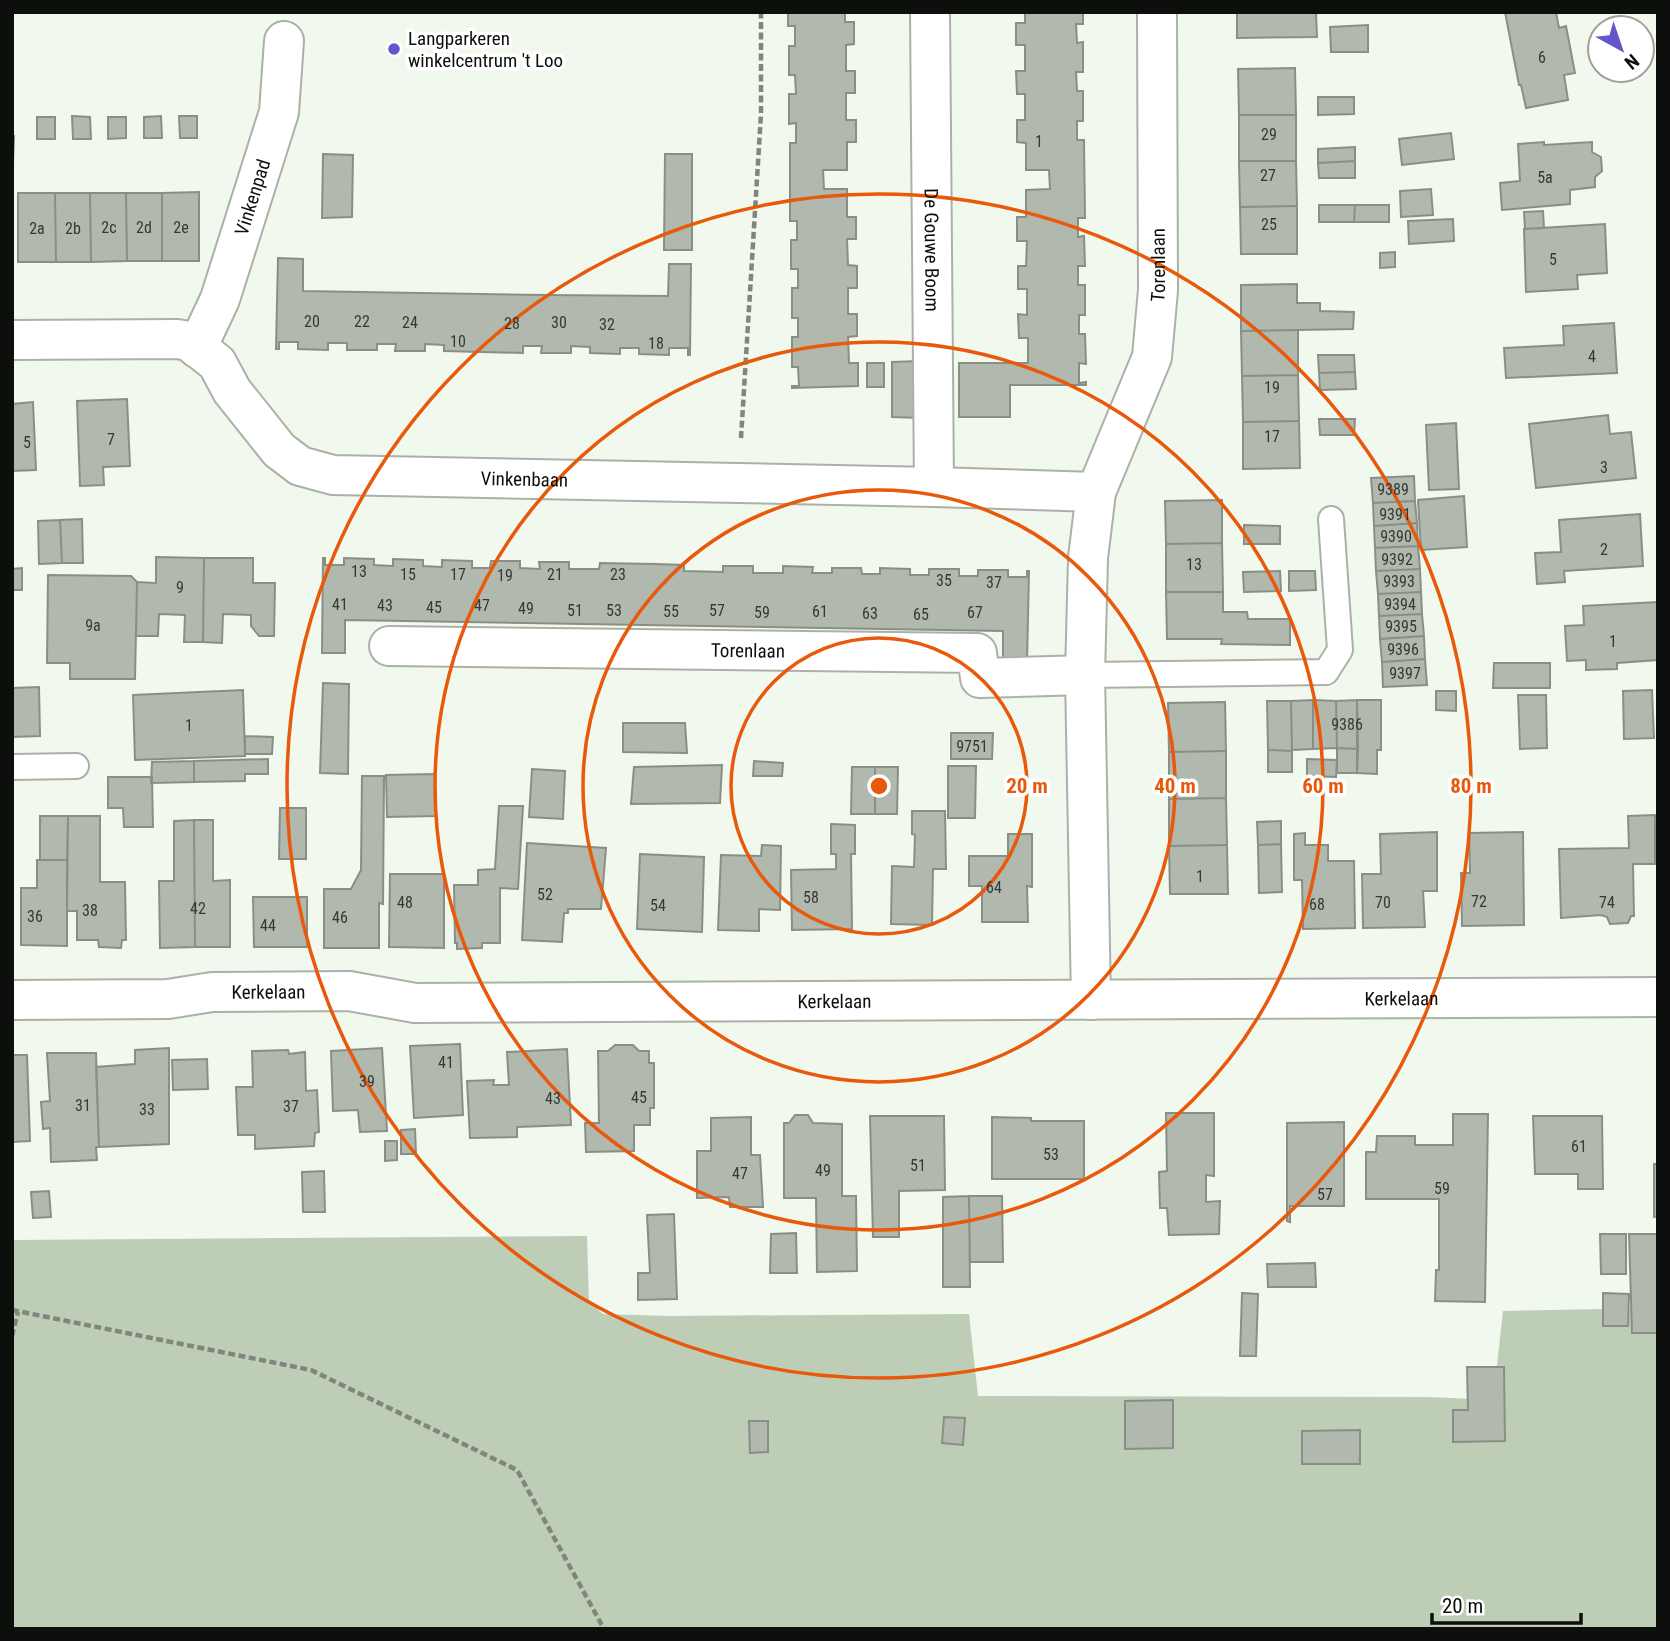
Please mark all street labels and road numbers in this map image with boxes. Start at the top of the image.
street label: Vinkenpad [229,156,275,238]
street label: De Gouwe Boom [920,188,944,312]
street label: Torenlaan [1145,228,1170,303]
street label: Vinkenbaan [480,466,568,491]
street label: Torenlaan [711,638,785,662]
street label: Kerkelaan [231,980,305,1003]
street label: Kerkelaan [1364,987,1438,1010]
street label: Kerkelaan [797,989,871,1013]

